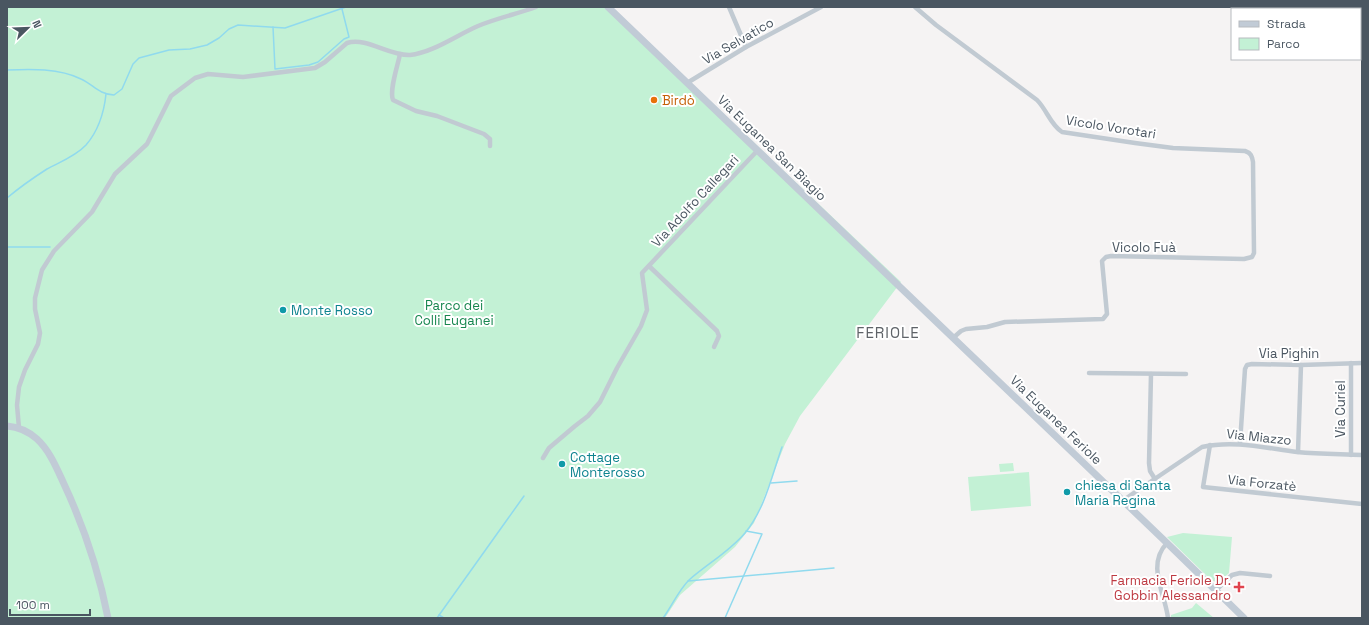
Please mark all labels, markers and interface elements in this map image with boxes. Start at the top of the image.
north arrow [8,8,48,48]
legend [1231,8,1361,60]
street label: Via Selvatico [699,14,777,68]
text: Strada [1267,16,1306,32]
text: N [29,18,45,30]
text: Parco [1267,36,1300,52]
place label: Birdò [662,92,695,109]
street label: Via Euganea San Biagio [714,92,830,204]
marker: Birdò [649,95,659,105]
street label: Vicolo Vorotari [1065,111,1157,143]
street label: Via Adolfo Callegari [648,151,742,251]
street label: Vicolo Fuà [1112,239,1177,256]
park label: Parco dei Colli Euganei [414,297,494,329]
place label: Monte Rosso [291,302,373,319]
marker: Monte Rosso [278,305,288,315]
district label: FERIOLE [856,323,920,342]
street label: Via Pighin [1259,345,1319,362]
street label: Via Euganea Feriole [1006,372,1106,468]
street label: Via Curiel [1332,380,1349,438]
street label: Via Miazzo [1226,425,1292,449]
place label: Cottage Monterosso [570,449,645,481]
marker: Cottage Monterosso [557,459,567,469]
street label: Via Forzatè [1227,471,1297,495]
place label: chiesa di Santa Maria Regina [1075,477,1171,509]
marker: chiesa di Santa Maria Regina [1062,487,1072,497]
place label: Farmacia Feriole Dr. Gobbin Alessandro [1110,572,1231,604]
marker: Farmacia Feriole Dr. Gobbin Alessandro [1234,582,1244,592]
scale bar [10,591,90,617]
text: 100 m [16,597,50,613]

